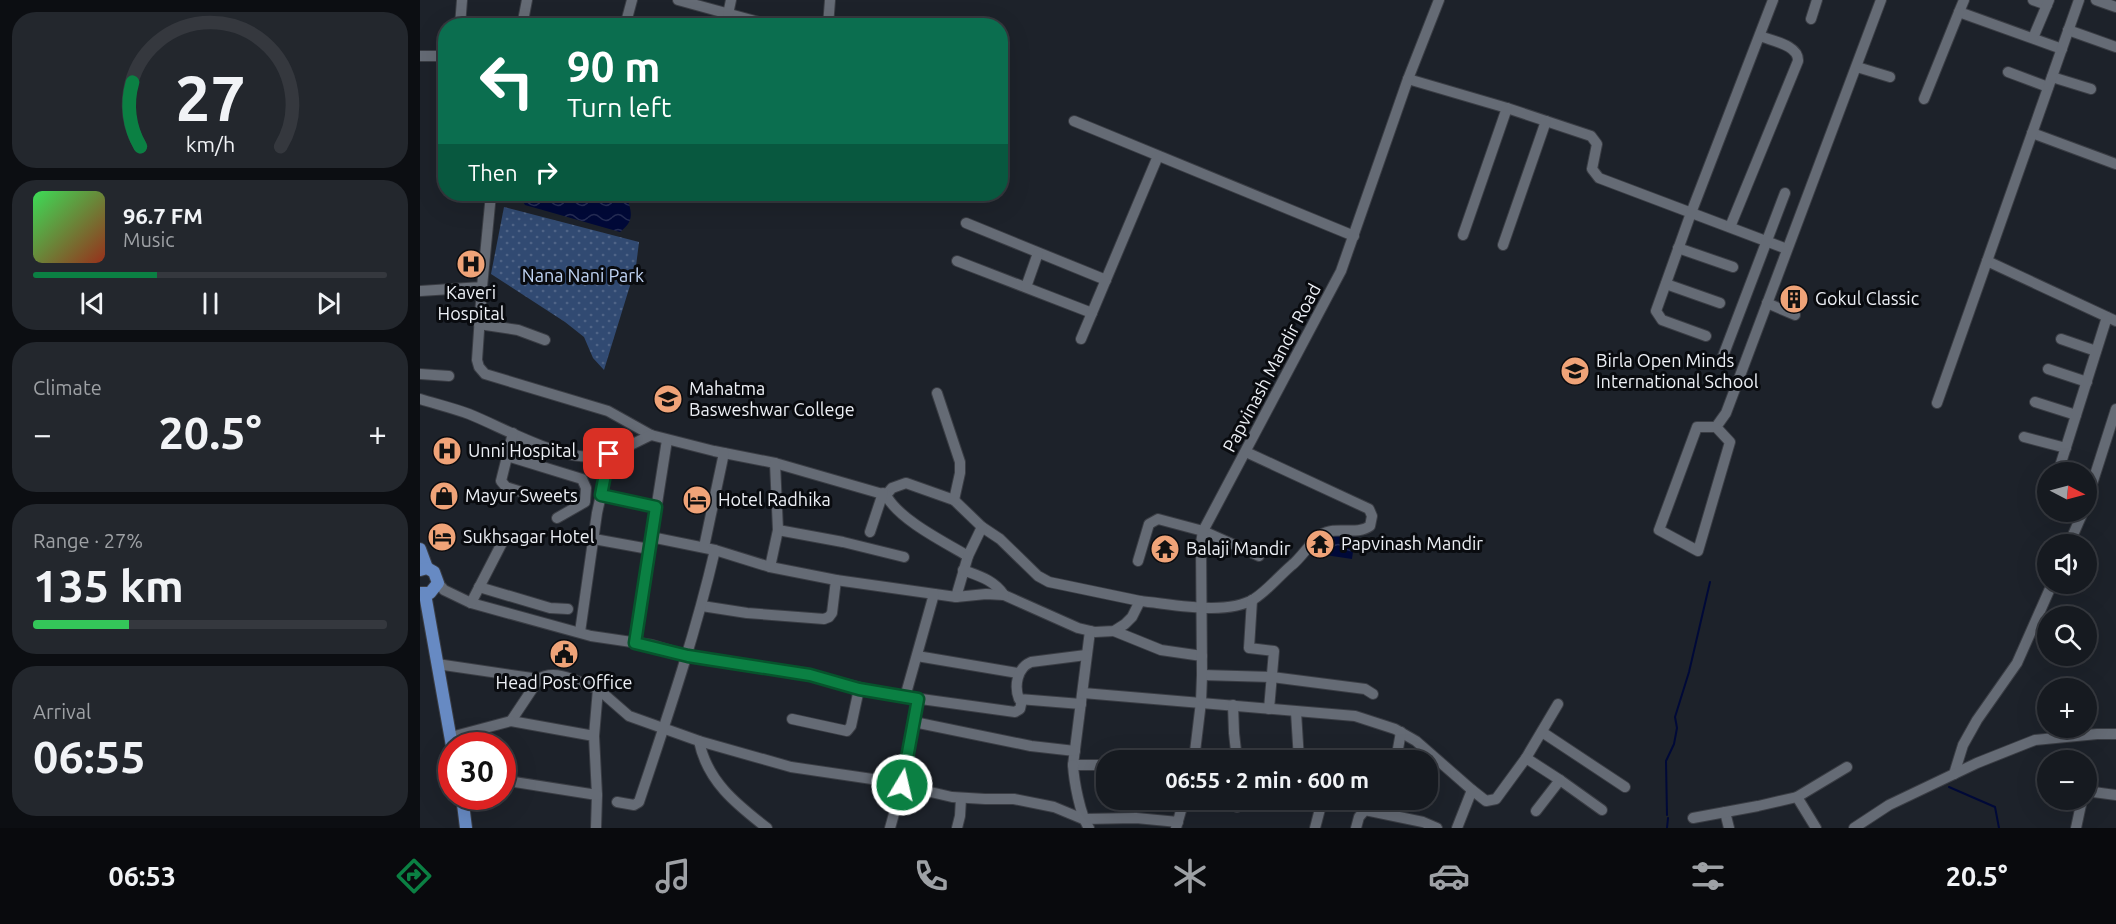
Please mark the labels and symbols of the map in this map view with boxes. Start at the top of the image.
hospital icon: Kaveri Hospital [455,248,487,280]
park label: Nana Nani Park [522,265,644,285]
street label: Papvinash Mandir Road [1218,280,1324,455]
place label: Kaveri Hospital [438,282,505,323]
building icon: Gokul Classic [1778,283,1810,315]
place label: Gokul Classic [1815,288,1919,308]
place label: Birla Open Minds International School [1596,350,1759,391]
school or university icon: Birla Open Minds International School [1559,355,1591,387]
place label: Mahatma Basweshwar College [689,378,855,419]
school or university icon: Mahatma Basweshwar College [652,383,684,415]
pin [583,428,634,479]
hospital icon: Unni Hospital [431,435,463,467]
place label: Unni Hospital [468,440,576,460]
north arrow [2037,462,2097,522]
shop icon: Mayur Sweets [428,480,460,512]
hotel icon: Hotel Radhika [681,484,713,516]
place label: Mayur Sweets [465,485,578,505]
place label: Hotel Radhika [718,489,831,509]
hotel icon: Sukhsagar Hotel [426,521,458,553]
place label: Sukhsagar Hotel [463,526,595,546]
temple icon: Papvinash Mandir [1304,528,1336,560]
temple icon: Balaji Mandir [1149,533,1181,565]
place label: Papvinash Mandir [1341,533,1483,553]
place label: Balaji Mandir [1186,538,1291,558]
public building icon: Head Post Office [548,638,580,670]
place label: Head Post Office [496,672,632,692]
speed limit sign: 30 [438,732,516,810]
position arrow [870,753,934,817]

